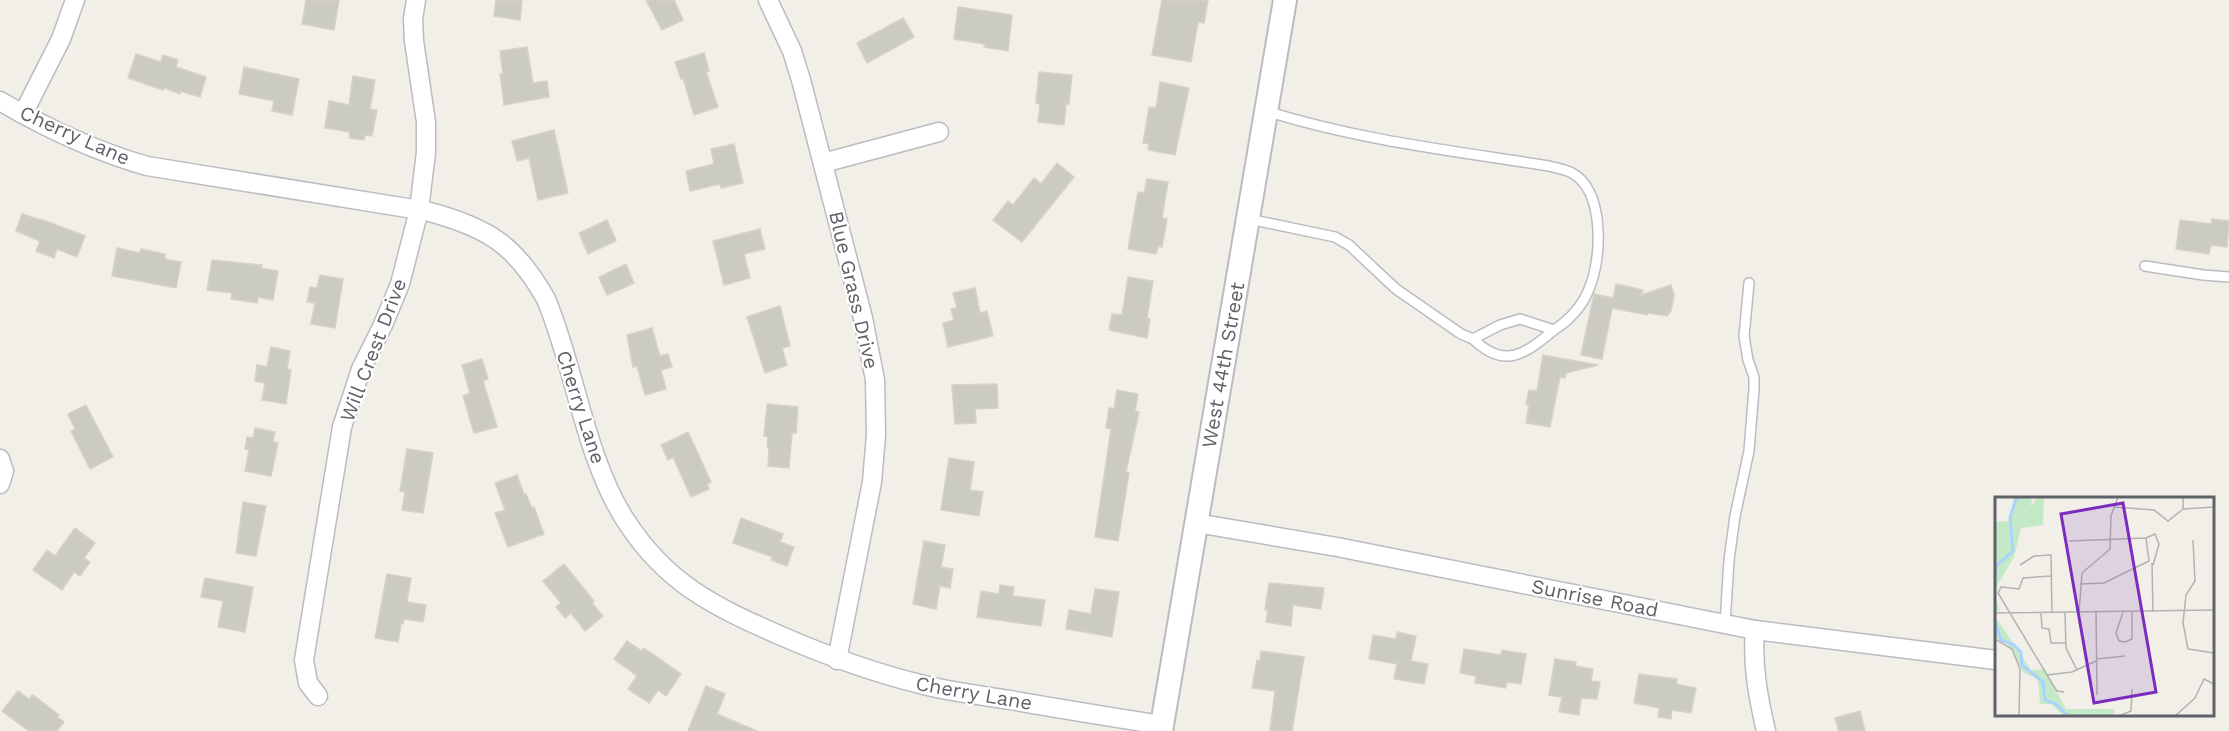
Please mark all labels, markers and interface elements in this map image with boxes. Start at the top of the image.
street label: Cherry Lane [16,100,134,170]
street label: Blue Grass Drive [824,209,884,371]
street label: Will Crest Drive [335,275,411,425]
street label: West 44th Street [1197,280,1250,450]
street label: Cherry Lane [551,347,611,467]
inset map [1995,497,2214,716]
street label: Sunrise Road [1530,574,1660,622]
street label: Cherry Lane [914,671,1034,715]

